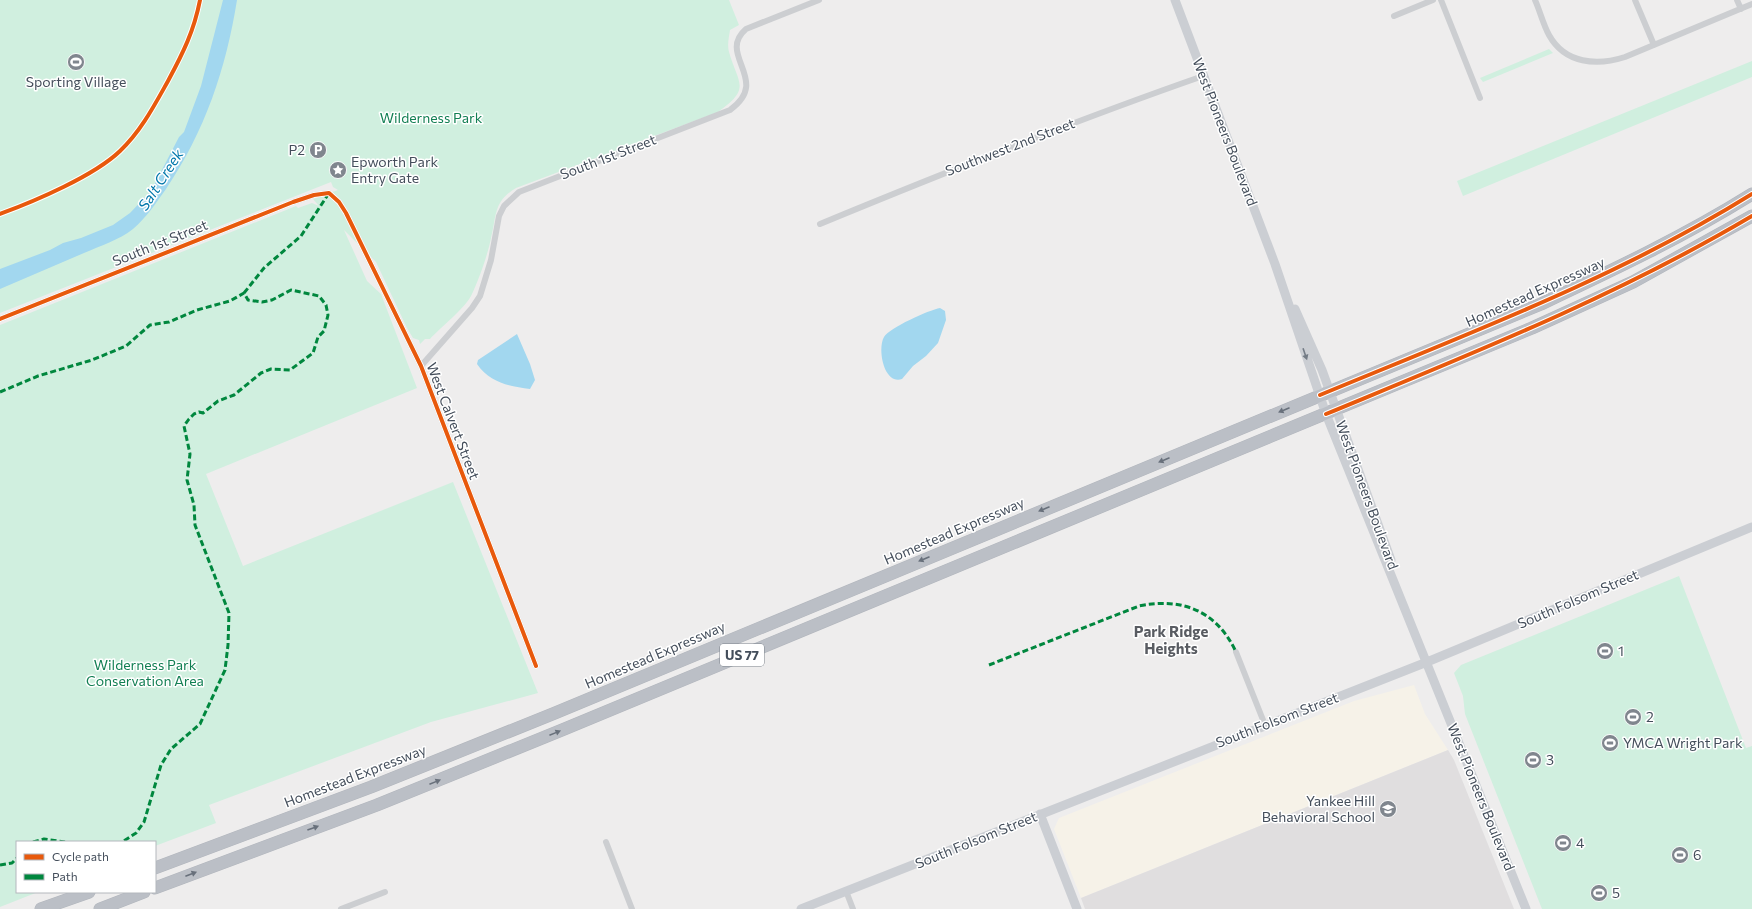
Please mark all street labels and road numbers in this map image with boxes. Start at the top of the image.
street label: West Pioneers Boulevard [1189,55,1262,208]
street label: Southwest 2nd Street [943,114,1077,179]
street label: South 1st Street [558,130,658,183]
street label: South 1st Street [110,216,210,269]
street label: Homestead Expressway [1462,253,1607,330]
street label: West Calvert Street [423,360,484,482]
street label: West Pioneers Boulevard [1333,418,1402,572]
street label: Homestead Expressway [881,493,1027,568]
street label: South Folsom Street [1515,565,1641,632]
street label: Homestead Expressway [582,617,728,692]
road number: US 77 [720,644,764,666]
street label: South Folsom Street [1213,688,1341,751]
street label: West Pioneers Boulevard [1444,721,1519,873]
street label: Homestead Expressway [281,741,428,810]
street label: South Folsom Street [913,807,1039,872]

